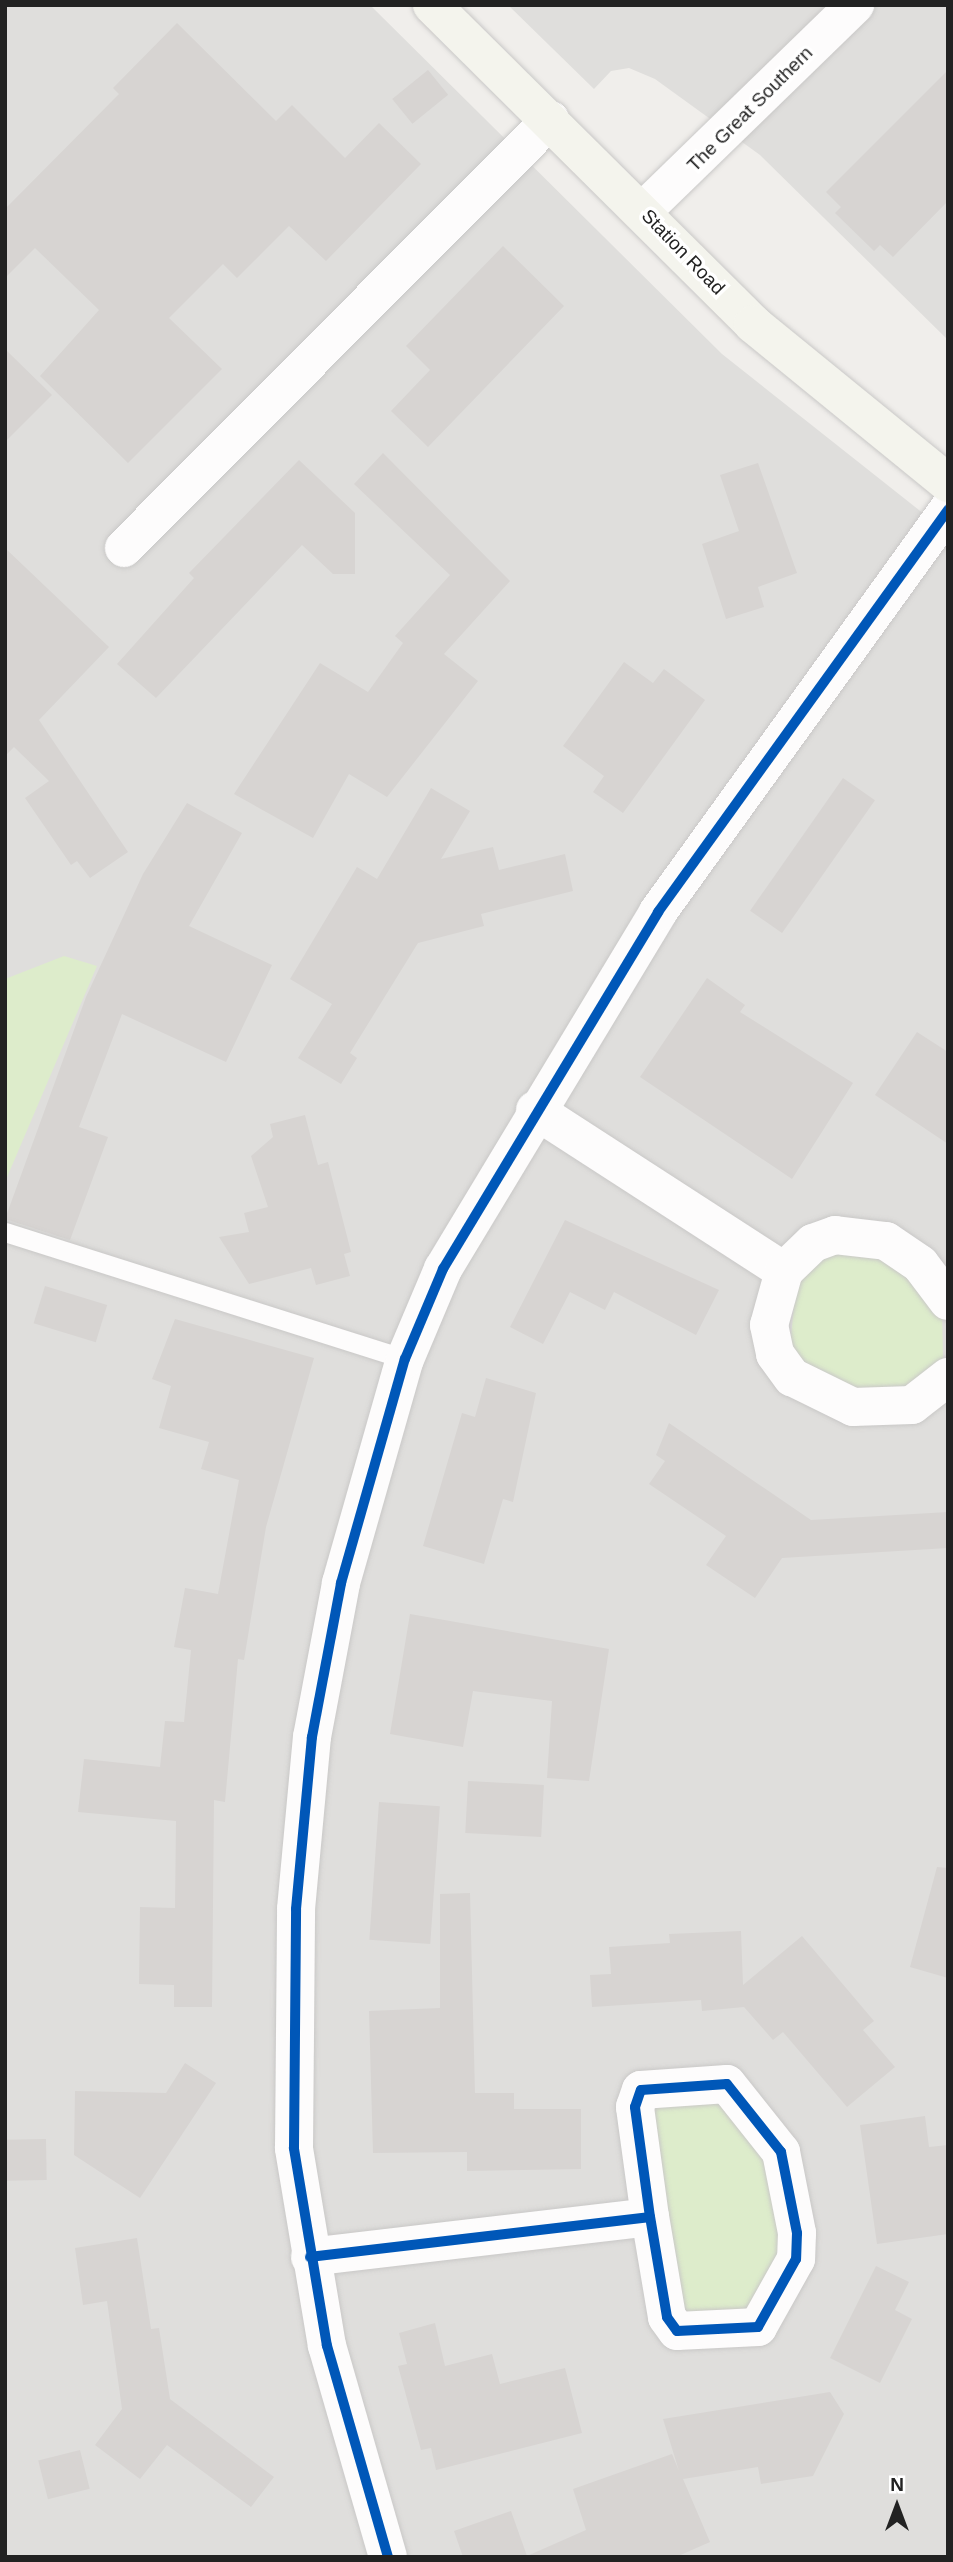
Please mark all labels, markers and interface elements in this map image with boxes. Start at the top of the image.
street label: The Great Southern [683,42,817,176]
street label: Station Road [637,205,729,299]
north arrow [862,2471,932,2541]
text: N [890,2474,904,2495]

